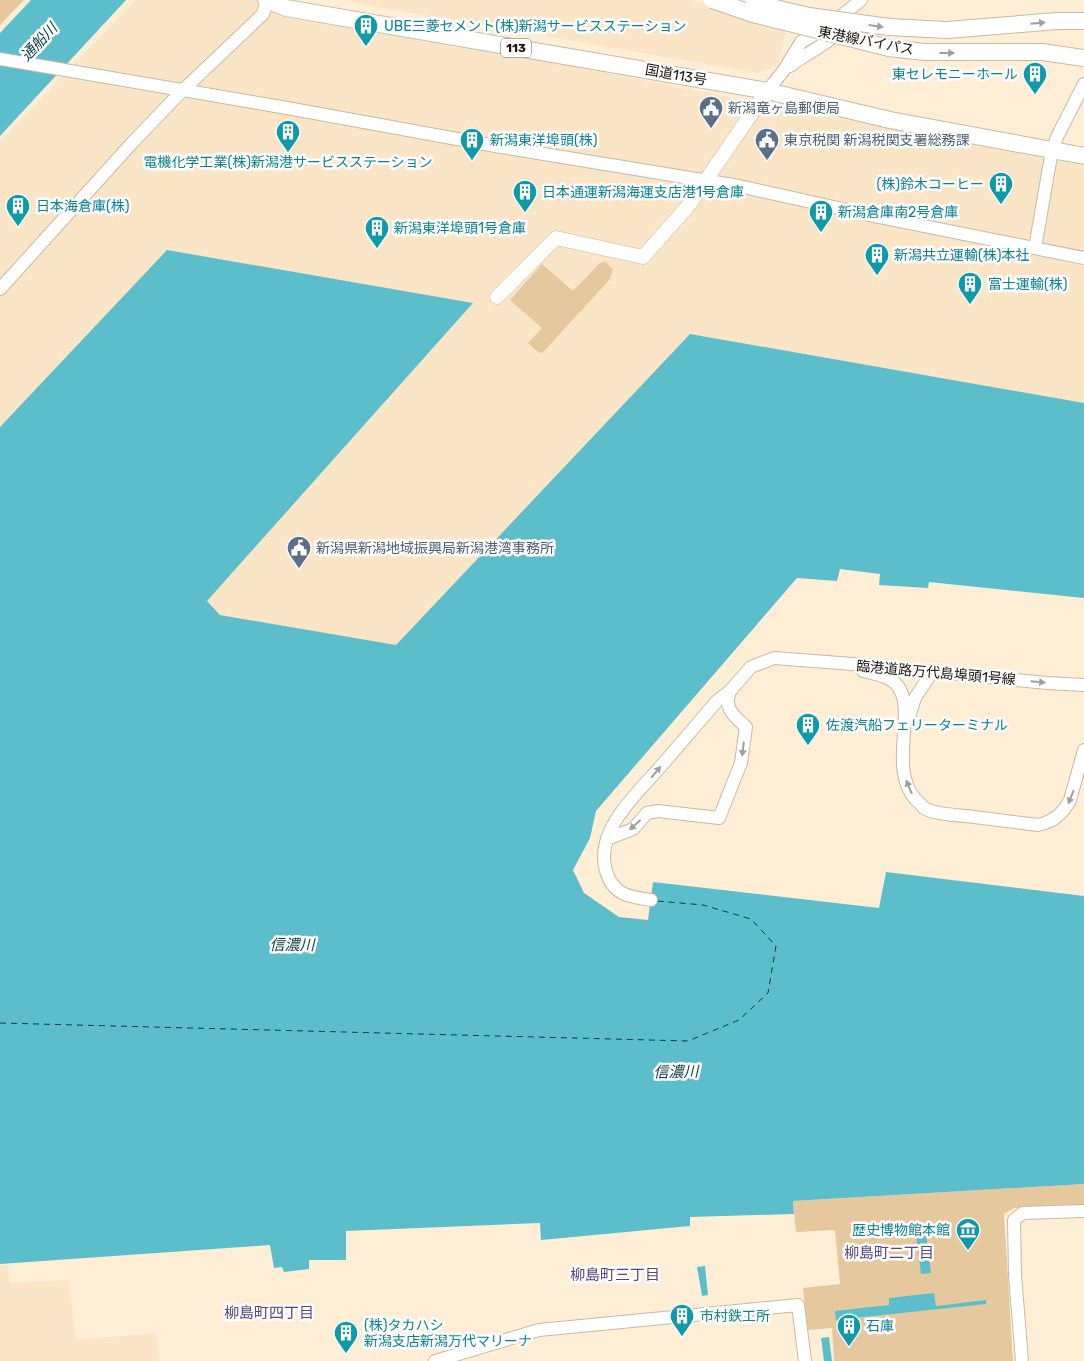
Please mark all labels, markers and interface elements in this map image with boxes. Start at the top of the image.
building icon: UBE三菱セメント(株)新潟サービスステーション [353,13,379,47]
water label: 通船川 [17,18,62,65]
place label: UBE三菱セメント(株)新潟サービスステーション [384,18,687,35]
one-way arrow [1030,19,1046,27]
one-way arrow [868,22,884,30]
street label: 東港線バイパス [816,23,916,59]
road number: 113 [501,38,531,58]
one-way arrow [939,49,955,57]
street label: 国道113号 [644,61,708,89]
building icon: 東セレモニーホール [1022,61,1048,95]
place label: 東セレモニーホール [892,66,1018,83]
public building icon: 新潟竜ヶ島郵便局 [698,95,724,129]
place label: 新潟竜ヶ島郵便局 [728,100,840,117]
building icon: 電機化学工業(株)新潟港サービスステーション [275,119,301,153]
building icon: 新潟東洋埠頭(株) [459,127,485,161]
public building icon: 東京税関 新潟税関支署総務課 [754,127,780,161]
place label: 新潟東洋埠頭(株) [490,132,598,149]
place label: 東京税関 新潟税関支署総務課 [784,132,969,149]
place label: 電機化学工業(株)新潟港サービスステーション [143,154,433,171]
building icon: (株)鈴木コーヒー [988,171,1014,205]
place label: (株)鈴木コーヒー [877,176,984,193]
building icon: 日本通運新潟海運支店港1号倉庫 [512,179,538,213]
place label: 日本通運新潟海運支店港1号倉庫 [542,184,744,201]
building icon: 日本海倉庫(株) [5,193,31,227]
place label: 日本海倉庫(株) [36,198,130,215]
building icon: 新潟倉庫南2号倉庫 [808,199,834,233]
place label: 新潟倉庫南2号倉庫 [838,204,958,221]
building icon: 新潟東洋埠頭1号倉庫 [364,215,390,249]
place label: 新潟東洋埠頭1号倉庫 [394,220,526,237]
building icon: 新潟共立運輸(株)本社 [864,242,890,276]
place label: 新潟共立運輸(株)本社 [894,247,1030,264]
building icon: 富士運輸(株) [957,271,983,305]
place label: 富士運輸(株) [988,276,1068,293]
public building icon: 新潟県新潟地域振興局新潟港湾事務所 [286,535,312,569]
place label: 新潟県新潟地域振興局新潟港湾事務所 [316,540,554,557]
street label: 臨港道路万代島埠頭1号線 [856,658,1016,688]
one-way arrow [1030,678,1046,686]
building icon: 佐渡汽船フェリーターミナル [795,712,821,746]
place label: 佐渡汽船フェリーターミナル [826,717,1008,734]
one-way arrow [739,742,747,758]
one-way arrow [651,766,662,779]
one-way arrow [904,780,912,794]
one-way arrow [1066,790,1074,804]
one-way arrow [629,819,641,831]
water label: 信濃川 [269,936,316,954]
water label: 信濃川 [653,1063,701,1081]
museum icon: 歴史博物館本館 [955,1217,981,1251]
place label: 歴史博物館本館 [852,1222,950,1239]
district label: 柳島町二丁目 [844,1244,934,1262]
district label: 柳島町三丁目 [570,1266,660,1284]
building icon: 市村鉄工所 [669,1303,695,1337]
district label: 柳島町四丁目 [224,1304,314,1322]
place label: 市村鉄工所 [700,1308,770,1325]
building icon: 石庫 [836,1313,862,1347]
place label: (株)タカハシ 新潟支店新潟万代マリーナ [364,1317,532,1350]
place label: 石庫 [866,1318,894,1335]
building icon: (株)タカハシ 新潟支店新潟万代マリーナ [333,1320,359,1354]

